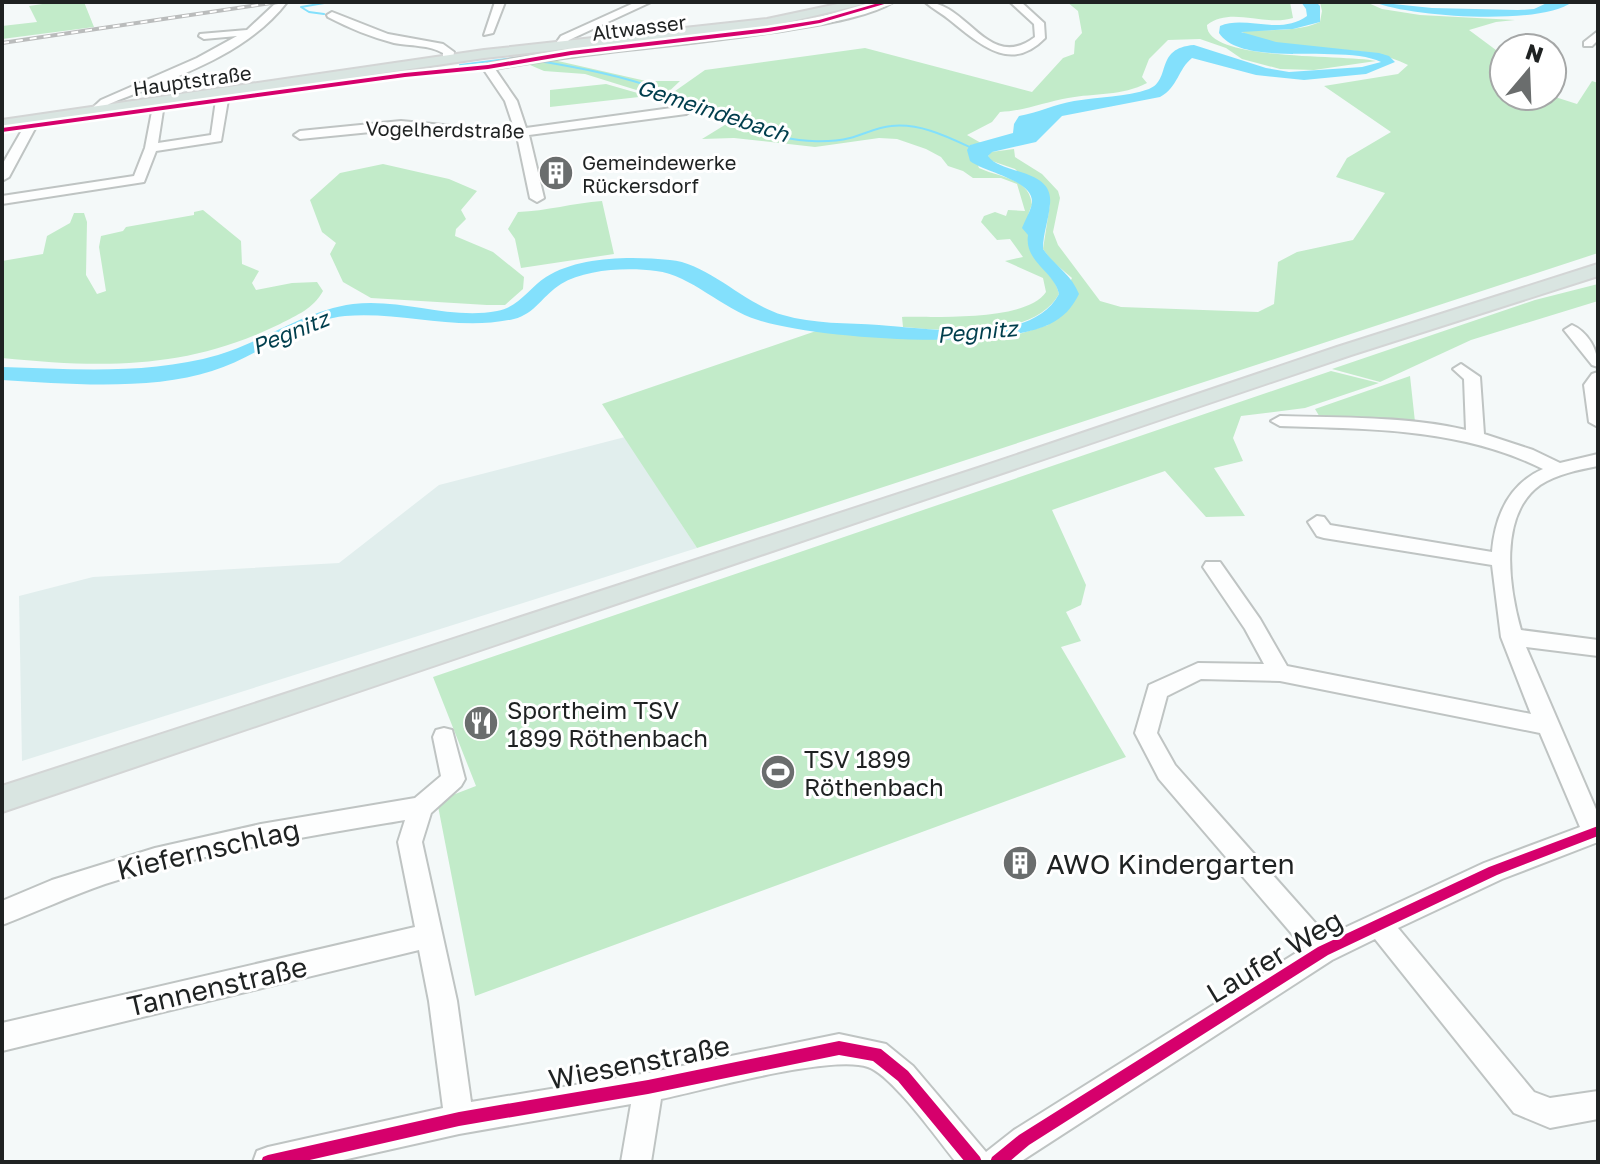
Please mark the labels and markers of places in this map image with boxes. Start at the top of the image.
place label: Gemeindewerke Rückersdorf [582,150,736,197]
building icon: Gemeindewerke Rückersdorf [537,154,575,192]
place label: Sportheim TSV 1899 Röthenbach [507,695,708,752]
restaurant icon: Sportheim TSV 1899 Röthenbach [462,704,500,742]
place label: TSV 1899 Röthenbach [804,744,944,801]
sports icon: TSV 1899 Röthenbach [759,753,797,791]
building icon: AWO Kindergarten [1001,844,1039,882]
place label: AWO Kindergarten [1046,847,1295,880]

